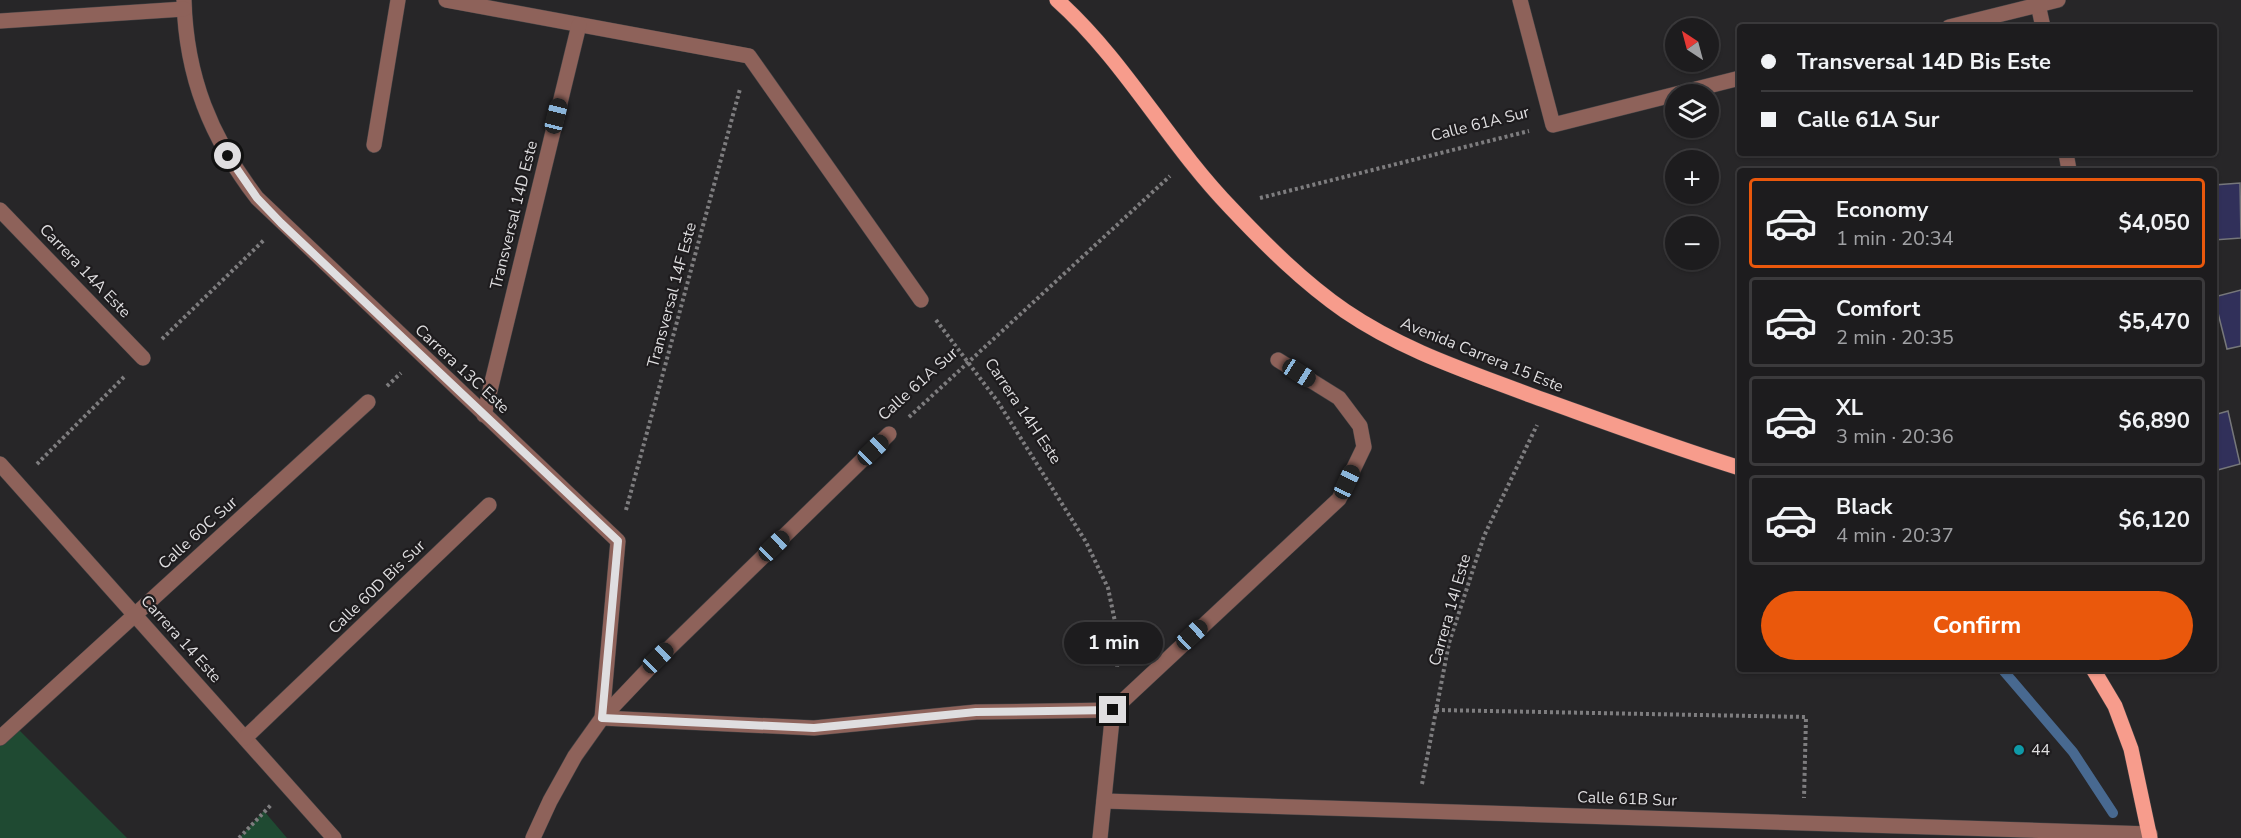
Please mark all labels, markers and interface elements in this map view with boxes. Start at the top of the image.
north arrow [1665,18,1719,72]
map controls [1665,18,1719,270]
text: Transversal 14D Bis Este [1797,47,2051,77]
button: layers [1665,84,1719,138]
car [543,96,569,136]
street label: Calle 61A Sur [1429,101,1532,147]
text: Calle 61A Sur [1797,105,1939,135]
street label: Transversal 14D Este [485,138,543,292]
route start [214,142,241,169]
button: + [1665,150,1719,204]
text: Economy [1836,195,1928,225]
icon: car [1764,196,1818,250]
text: $4,050 [2119,208,2190,238]
button: − [1665,216,1719,270]
street label: Carrera 14A Este [34,219,136,323]
street label: Transversal 14F Este [642,220,702,370]
text: 1 min · 20:34 [1836,225,1954,252]
text: Comfort [1836,294,1920,324]
icon: car [1764,295,1818,349]
text: $5,470 [2119,307,2190,337]
street label: Avenida Carrera 15 Este [1397,312,1567,398]
street label: Carrera 13C Este [410,319,514,419]
text: 2 min · 20:35 [1836,324,1954,351]
street label: Calle 61A Sur [873,342,963,426]
street label: Carrera 14H Este [979,354,1067,468]
car [1279,356,1319,390]
text: XL [1836,393,1863,423]
icon: car [1764,394,1818,448]
text: $6,890 [2119,406,2190,436]
text: 3 min · 20:36 [1836,423,1954,450]
car [854,431,892,469]
car [1331,462,1363,502]
street label: Calle 60C Sur [154,491,243,575]
text: Black [1836,492,1892,522]
icon: car [1764,493,1818,547]
text: $6,120 [2119,505,2190,535]
text: 4 min · 20:37 [1836,522,1954,549]
car [755,527,793,565]
street label: Calle 60D Bis Sur [324,535,431,639]
street label: Carrera 14I Este [1424,552,1476,668]
street label: Carrera 14 Este [136,590,226,688]
button: Confirm [1761,591,2193,660]
car [1173,616,1211,654]
callout: 1 min [1064,623,1162,665]
text: 1 min [1088,629,1139,656]
car [639,639,677,677]
route end [1099,696,1126,723]
place label: 44 [2031,739,2051,761]
marker: 44 [2012,743,2026,757]
street label: Calle 61B Sur [1577,786,1677,812]

